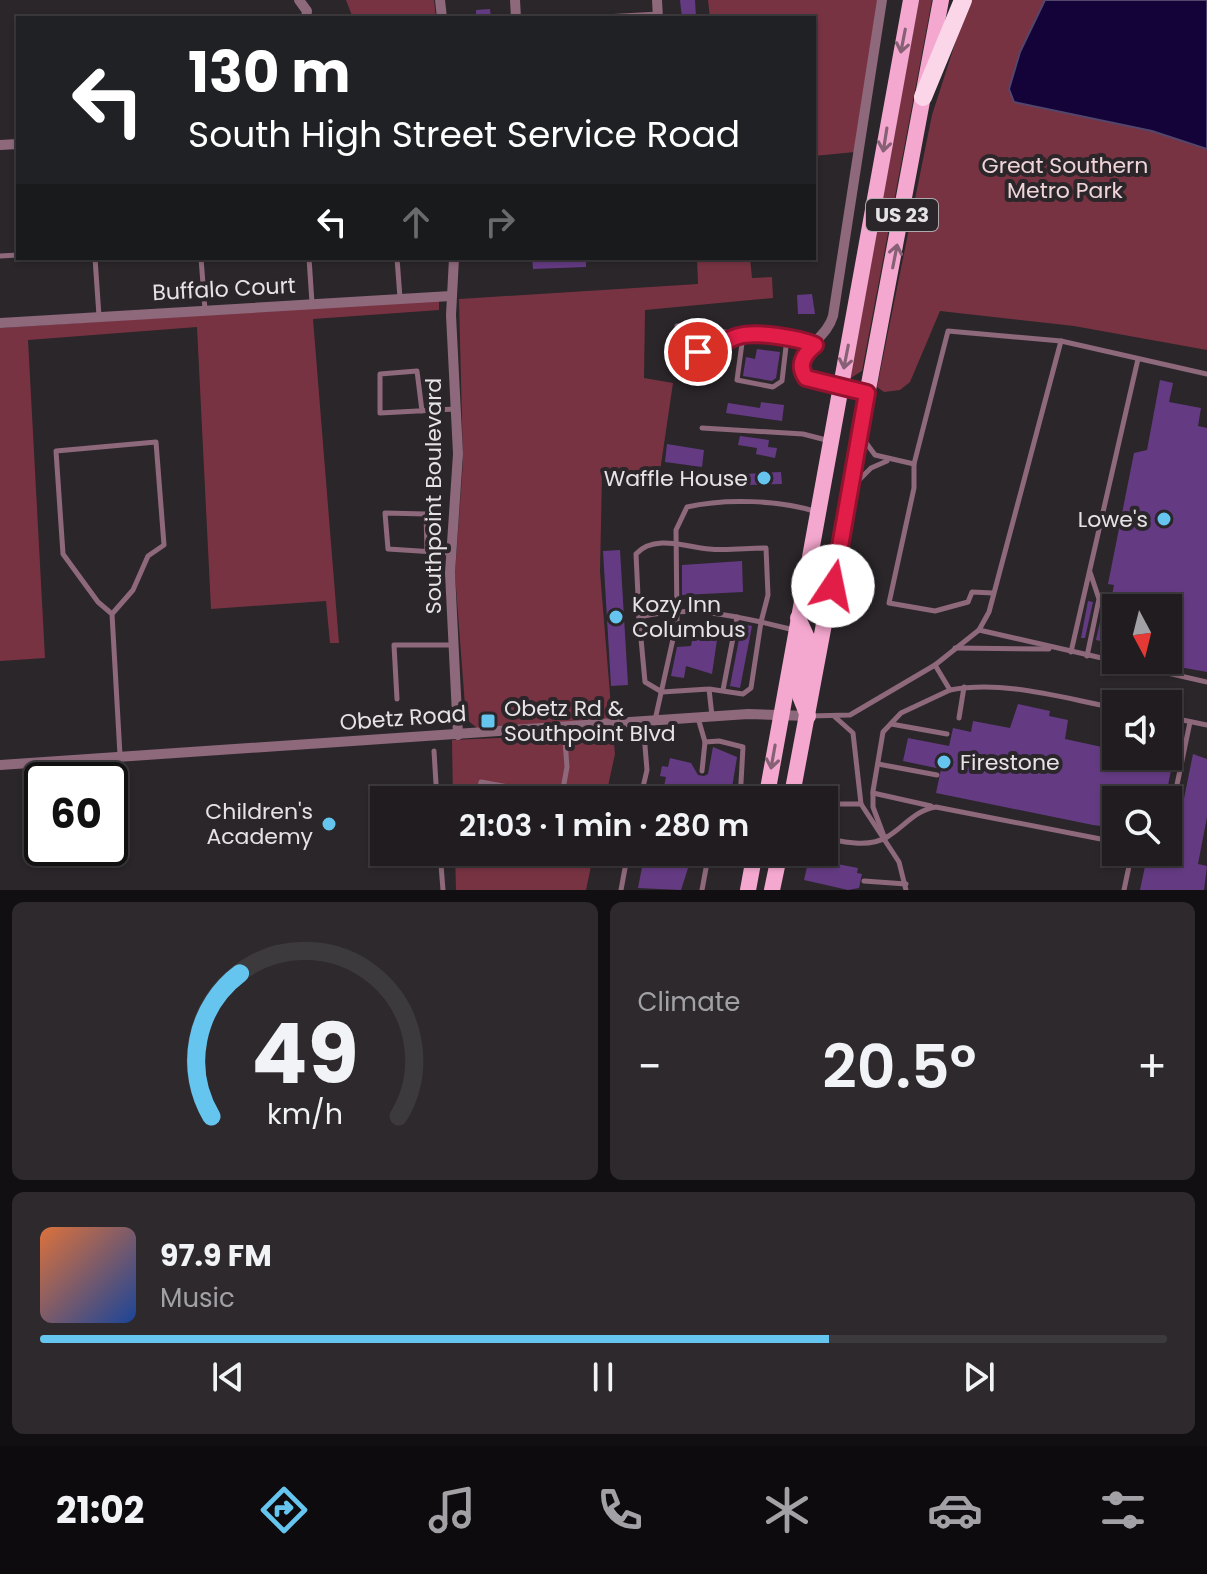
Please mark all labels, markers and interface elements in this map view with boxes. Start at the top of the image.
one-way arrow [894,28,909,54]
text: 130 m [188,33,351,112]
icon: left [56,48,160,152]
text: South High Street Service Road [188,109,740,160]
one-way arrow [877,127,892,152]
park label: Great Southern Metro Park [982,150,1148,206]
road number: US 23 [866,199,938,231]
icon: left [310,200,354,244]
icon: ahead [394,200,438,244]
icon: right [478,200,522,244]
one-way arrow [888,244,903,269]
street label: Buffalo Court [151,270,297,308]
pin [664,318,732,386]
icon: arrive [676,330,720,374]
one-way arrow [837,344,852,369]
street label: Southpoint Boulevard [418,378,449,614]
place label: Waffle House [604,463,748,494]
marker: Waffle House [755,469,773,487]
place label: Lowe's [1078,504,1148,535]
marker: Lowe's [1155,510,1173,528]
position arrow [791,544,875,628]
place label: Kozy Inn Columbus [632,589,746,645]
north arrow [1102,594,1182,674]
map controls [1102,594,1182,866]
marker: Kozy Inn Columbus [607,608,625,626]
button: sound [1102,690,1182,770]
place label: Obetz Rd & Southpoint Blvd [504,693,676,749]
street label: Obetz Road [339,698,467,738]
marker: Obetz Rd & Southpoint Blvd [479,712,497,730]
one-way arrow [765,744,780,770]
place label: Firestone [960,747,1060,778]
marker: Firestone [935,753,953,771]
speed limit sign: 60 [24,762,128,866]
button: search [1102,786,1182,866]
place label: Children's Academy [205,796,314,852]
text: 21:03 · 1 min · 280 m [459,804,749,847]
marker: Children's Academy [320,815,338,833]
text: Climate [638,984,740,1020]
text: 49 [251,996,358,1112]
text: 20.5° [822,1025,976,1109]
text: − [638,1036,662,1097]
text: + [1137,1036,1167,1097]
text: km/h [267,1094,343,1134]
text: 97.9 FM [160,1234,272,1277]
text: Music [160,1280,235,1316]
icon: previous [206,1355,250,1399]
icon: pause [581,1355,625,1399]
icon: next [957,1355,1001,1399]
icon: directions [256,1482,312,1538]
icon: music [424,1482,480,1538]
icon: phone [592,1482,648,1538]
icon: climate [759,1482,815,1538]
icon: car [927,1482,983,1538]
icon: filters [1095,1482,1151,1538]
text: 21:02 [56,1485,144,1536]

